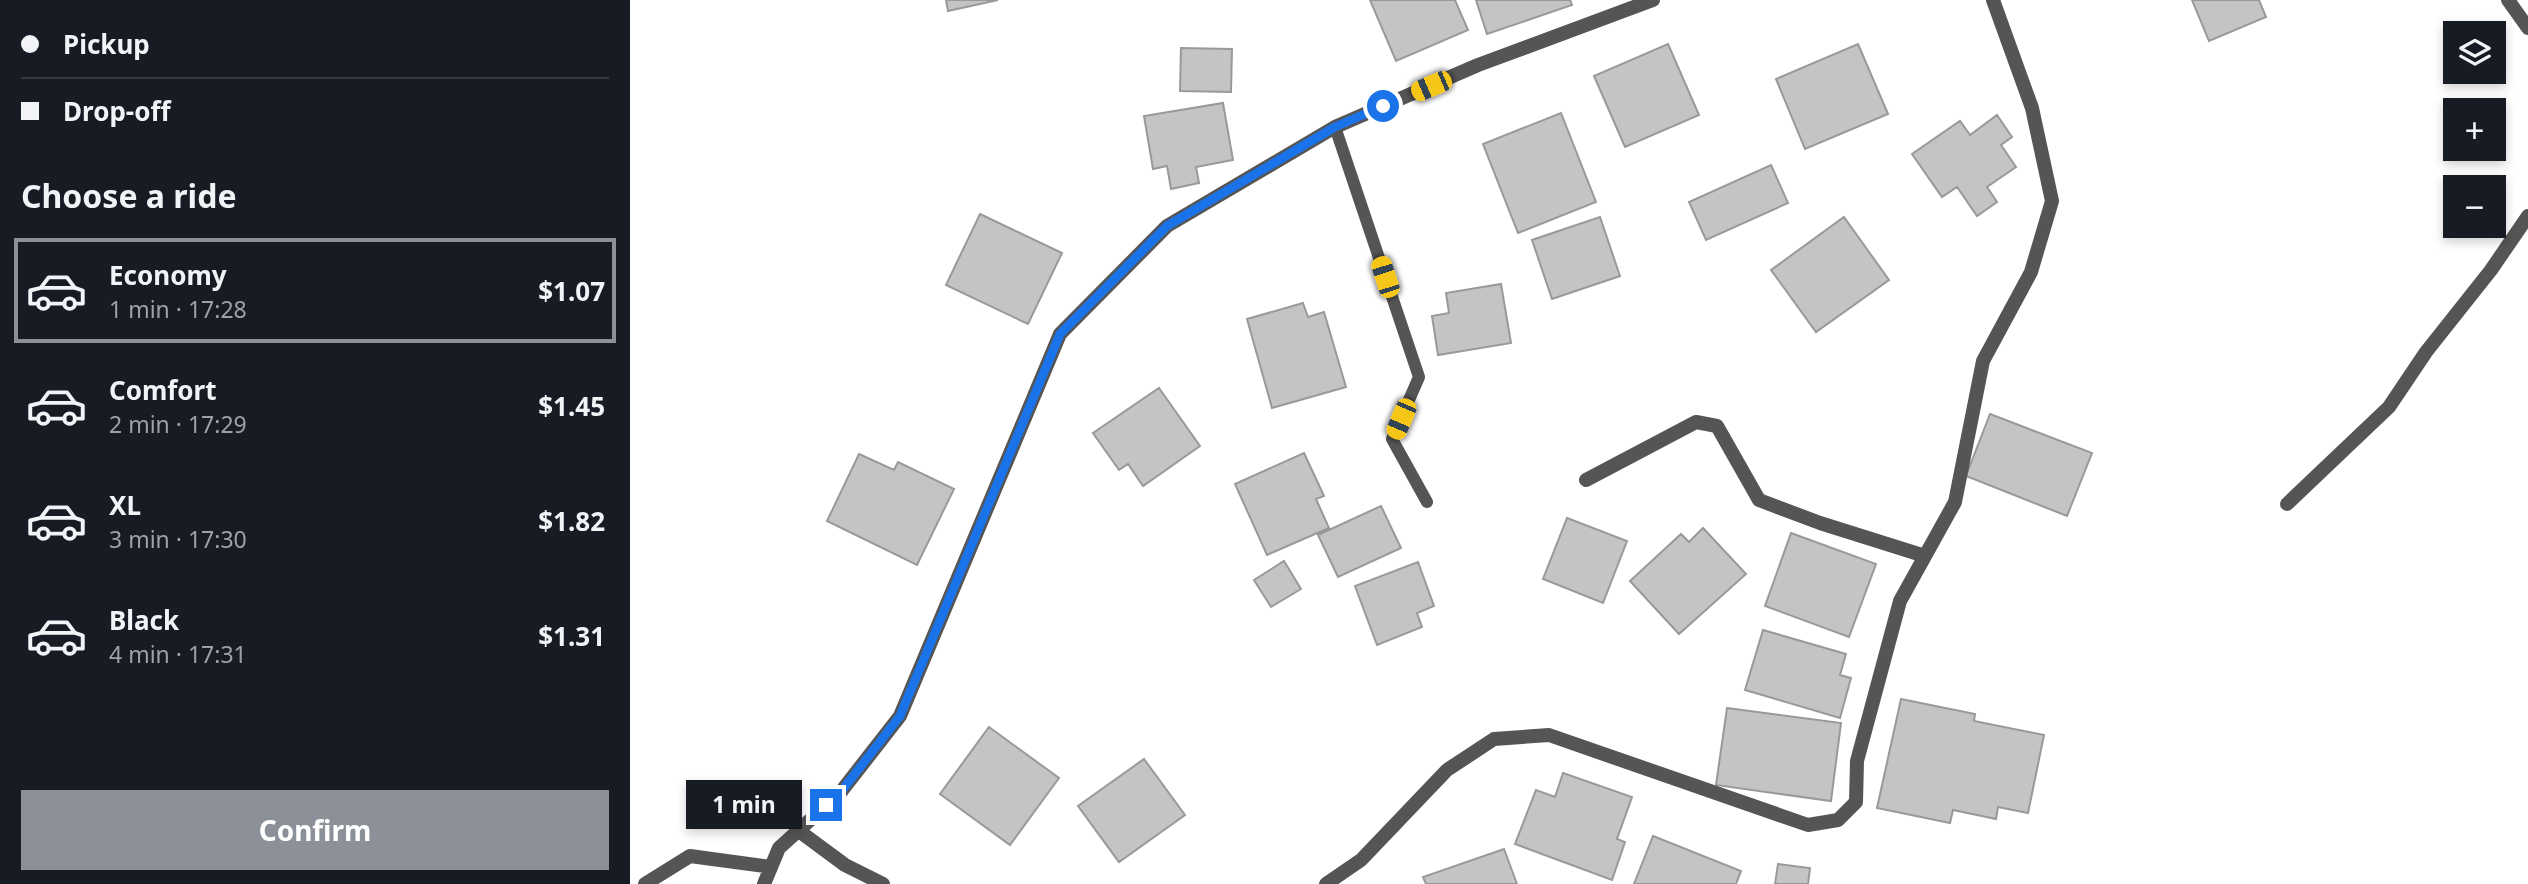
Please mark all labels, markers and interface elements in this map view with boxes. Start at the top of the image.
map controls [2443,21,2506,238]
button: layers [2443,21,2506,84]
text: Pickup [63,26,150,62]
car [1408,68,1455,104]
route start [1367,90,1399,122]
text: Drop-off [63,93,170,129]
button: + [2443,98,2506,161]
text: Choose a ride [21,174,237,217]
button: − [2443,175,2506,238]
car [1369,254,1402,300]
text: Economy [109,257,227,293]
icon: car [25,259,88,322]
text: $1.07 [538,273,605,309]
text: 1 min · 17:28 [109,293,247,325]
text: Comfort [109,372,217,408]
icon: car [25,374,88,437]
text: $1.45 [538,388,605,424]
car [1384,396,1419,442]
text: 2 min · 17:29 [109,408,247,440]
text: XL [109,487,141,523]
icon: car [25,489,88,552]
text: $1.82 [538,503,605,539]
text: 3 min · 17:30 [109,523,247,555]
text: Black [109,602,179,638]
icon: car [25,604,88,667]
text: $1.31 [538,618,605,654]
text: 4 min · 17:31 [109,638,247,670]
callout: 1 min [686,780,802,830]
text: 1 min [712,788,776,820]
route end [810,789,842,821]
button: Confirm [21,790,609,870]

